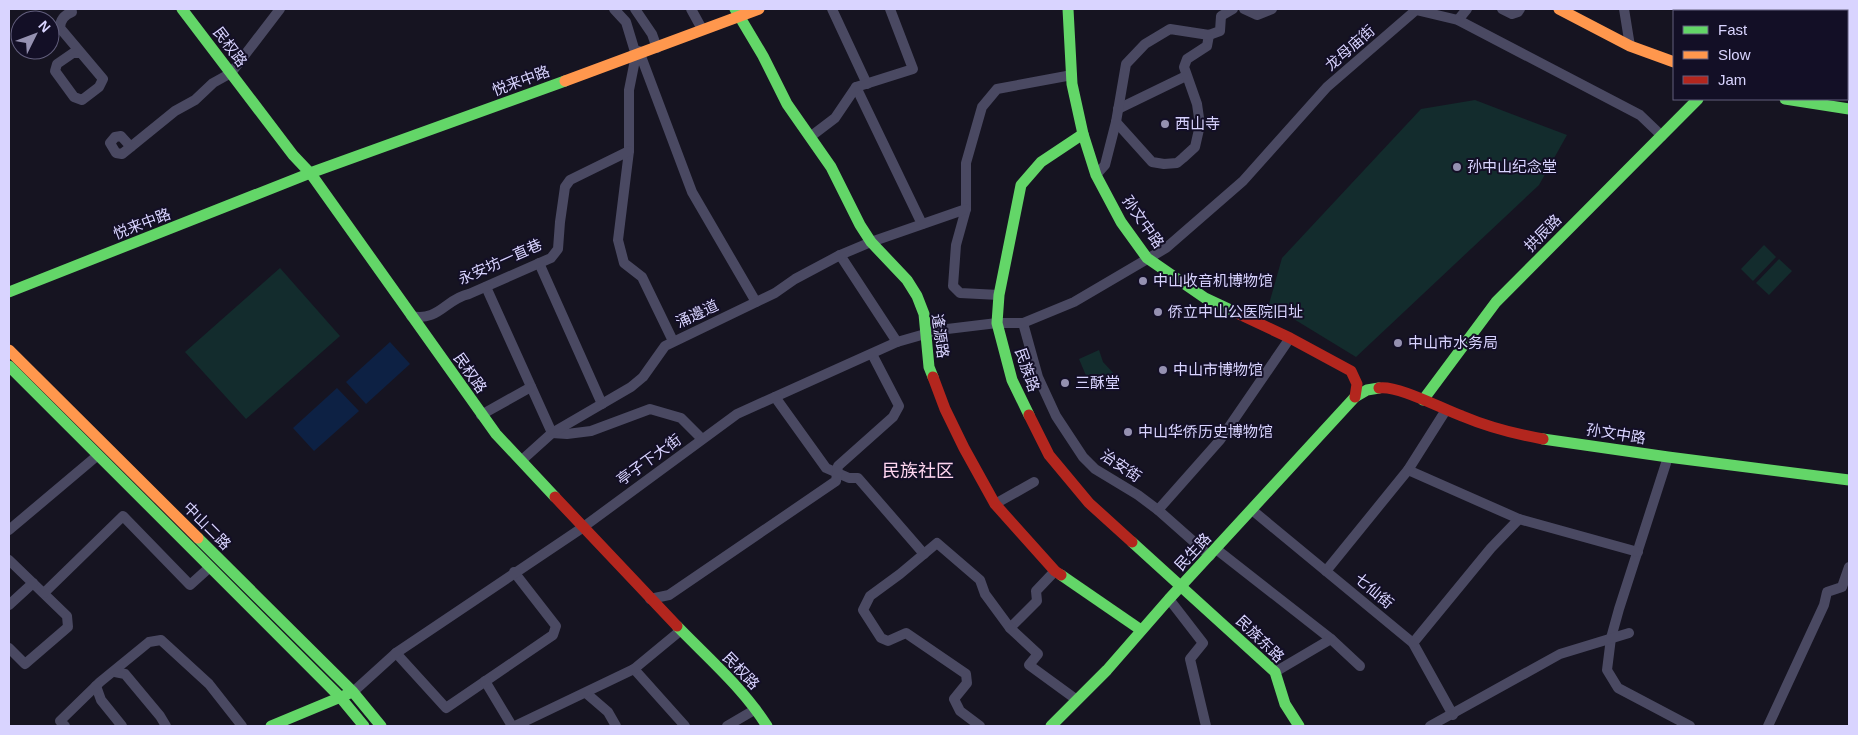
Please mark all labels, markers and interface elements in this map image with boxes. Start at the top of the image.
north arrow [10,10,60,60]
legend [1673,10,1848,100]
text: N [35,17,54,35]
text: Fast [1718,21,1748,38]
street label: 龙母庙街 [1321,22,1378,74]
street label: 民权路 [210,24,251,70]
text: Slow [1718,46,1751,63]
street label: 悦来中路 [490,62,552,99]
text: Jam [1718,71,1746,88]
place label: 西山寺 [1175,115,1220,132]
marker: 西山寺 [1159,118,1171,130]
place label: 孙中山纪念堂 [1467,158,1557,175]
marker: 孙中山纪念堂 [1451,161,1463,173]
street label: 孙文中路 [1119,192,1168,251]
street label: 悦来中路 [111,205,173,242]
street label: 拱辰路 [1521,211,1565,255]
street label: 永安坊一直巷 [455,235,544,288]
place label: 中山收音机博物馆 [1153,272,1273,289]
marker: 中山收音机博物馆 [1137,275,1149,287]
street label: 涌邊道 [673,296,721,331]
place label: 侨立中山公医院旧址 [1168,303,1303,320]
marker: 侨立中山公医院旧址 [1152,306,1164,318]
street label: 逢源路 [929,312,952,359]
place label: 中山市水务局 [1408,334,1498,351]
marker: 中山市水务局 [1392,337,1404,349]
street label: 民族路 [1012,346,1043,394]
street label: 民权路 [451,349,490,396]
place label: 中山市博物馆 [1173,361,1263,378]
marker: 中山市博物馆 [1157,364,1169,376]
place label: 三酥堂 [1075,374,1120,391]
marker: 三酥堂 [1059,377,1071,389]
street label: 孙文中路 [1585,420,1647,447]
place label: 中山华侨历史博物馆 [1138,423,1273,440]
marker: 中山华侨历史博物馆 [1122,426,1134,438]
street label: 亭子下大街 [613,431,684,489]
street label: 治安街 [1098,446,1145,485]
district label: 民族社区 [882,461,954,481]
street label: 中山二路 [180,498,235,553]
street label: 民生路 [1171,529,1214,574]
street label: 七仙街 [1352,570,1397,612]
street label: 民族东路 [1233,612,1288,666]
street label: 民权路 [720,649,763,693]

